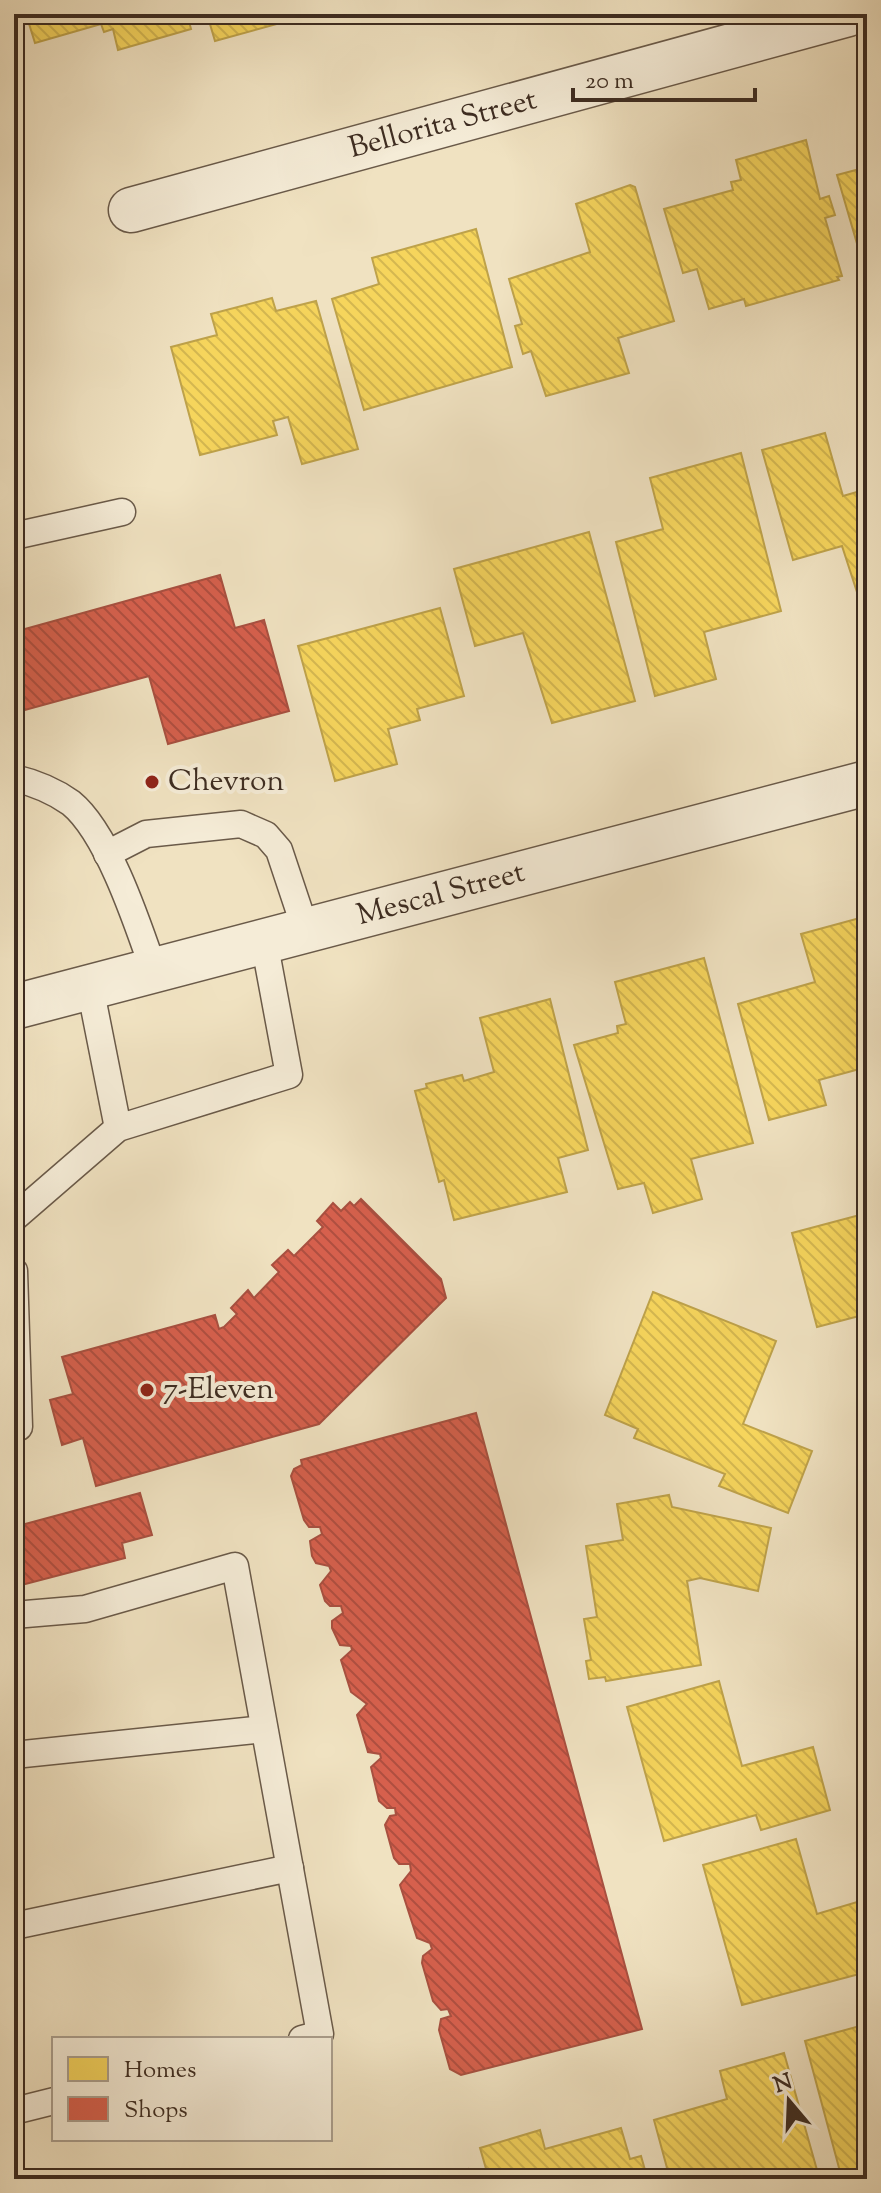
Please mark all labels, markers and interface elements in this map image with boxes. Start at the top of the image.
scale bar [573,52,755,102]
text: 20 m [585,65,634,99]
street label: Bellorita Street [344,79,542,171]
place label: Chevron [168,761,284,804]
marker: Chevron [143,773,161,791]
street label: Mescal Street [352,852,530,938]
place label: 7-Eleven [163,1369,274,1412]
marker: 7-Eleven [138,1381,156,1399]
legend [52,2037,332,2141]
text: Homes [124,2054,196,2088]
north arrow [749,2061,829,2141]
text: N [770,2067,797,2103]
text: Shops [124,2094,188,2128]

